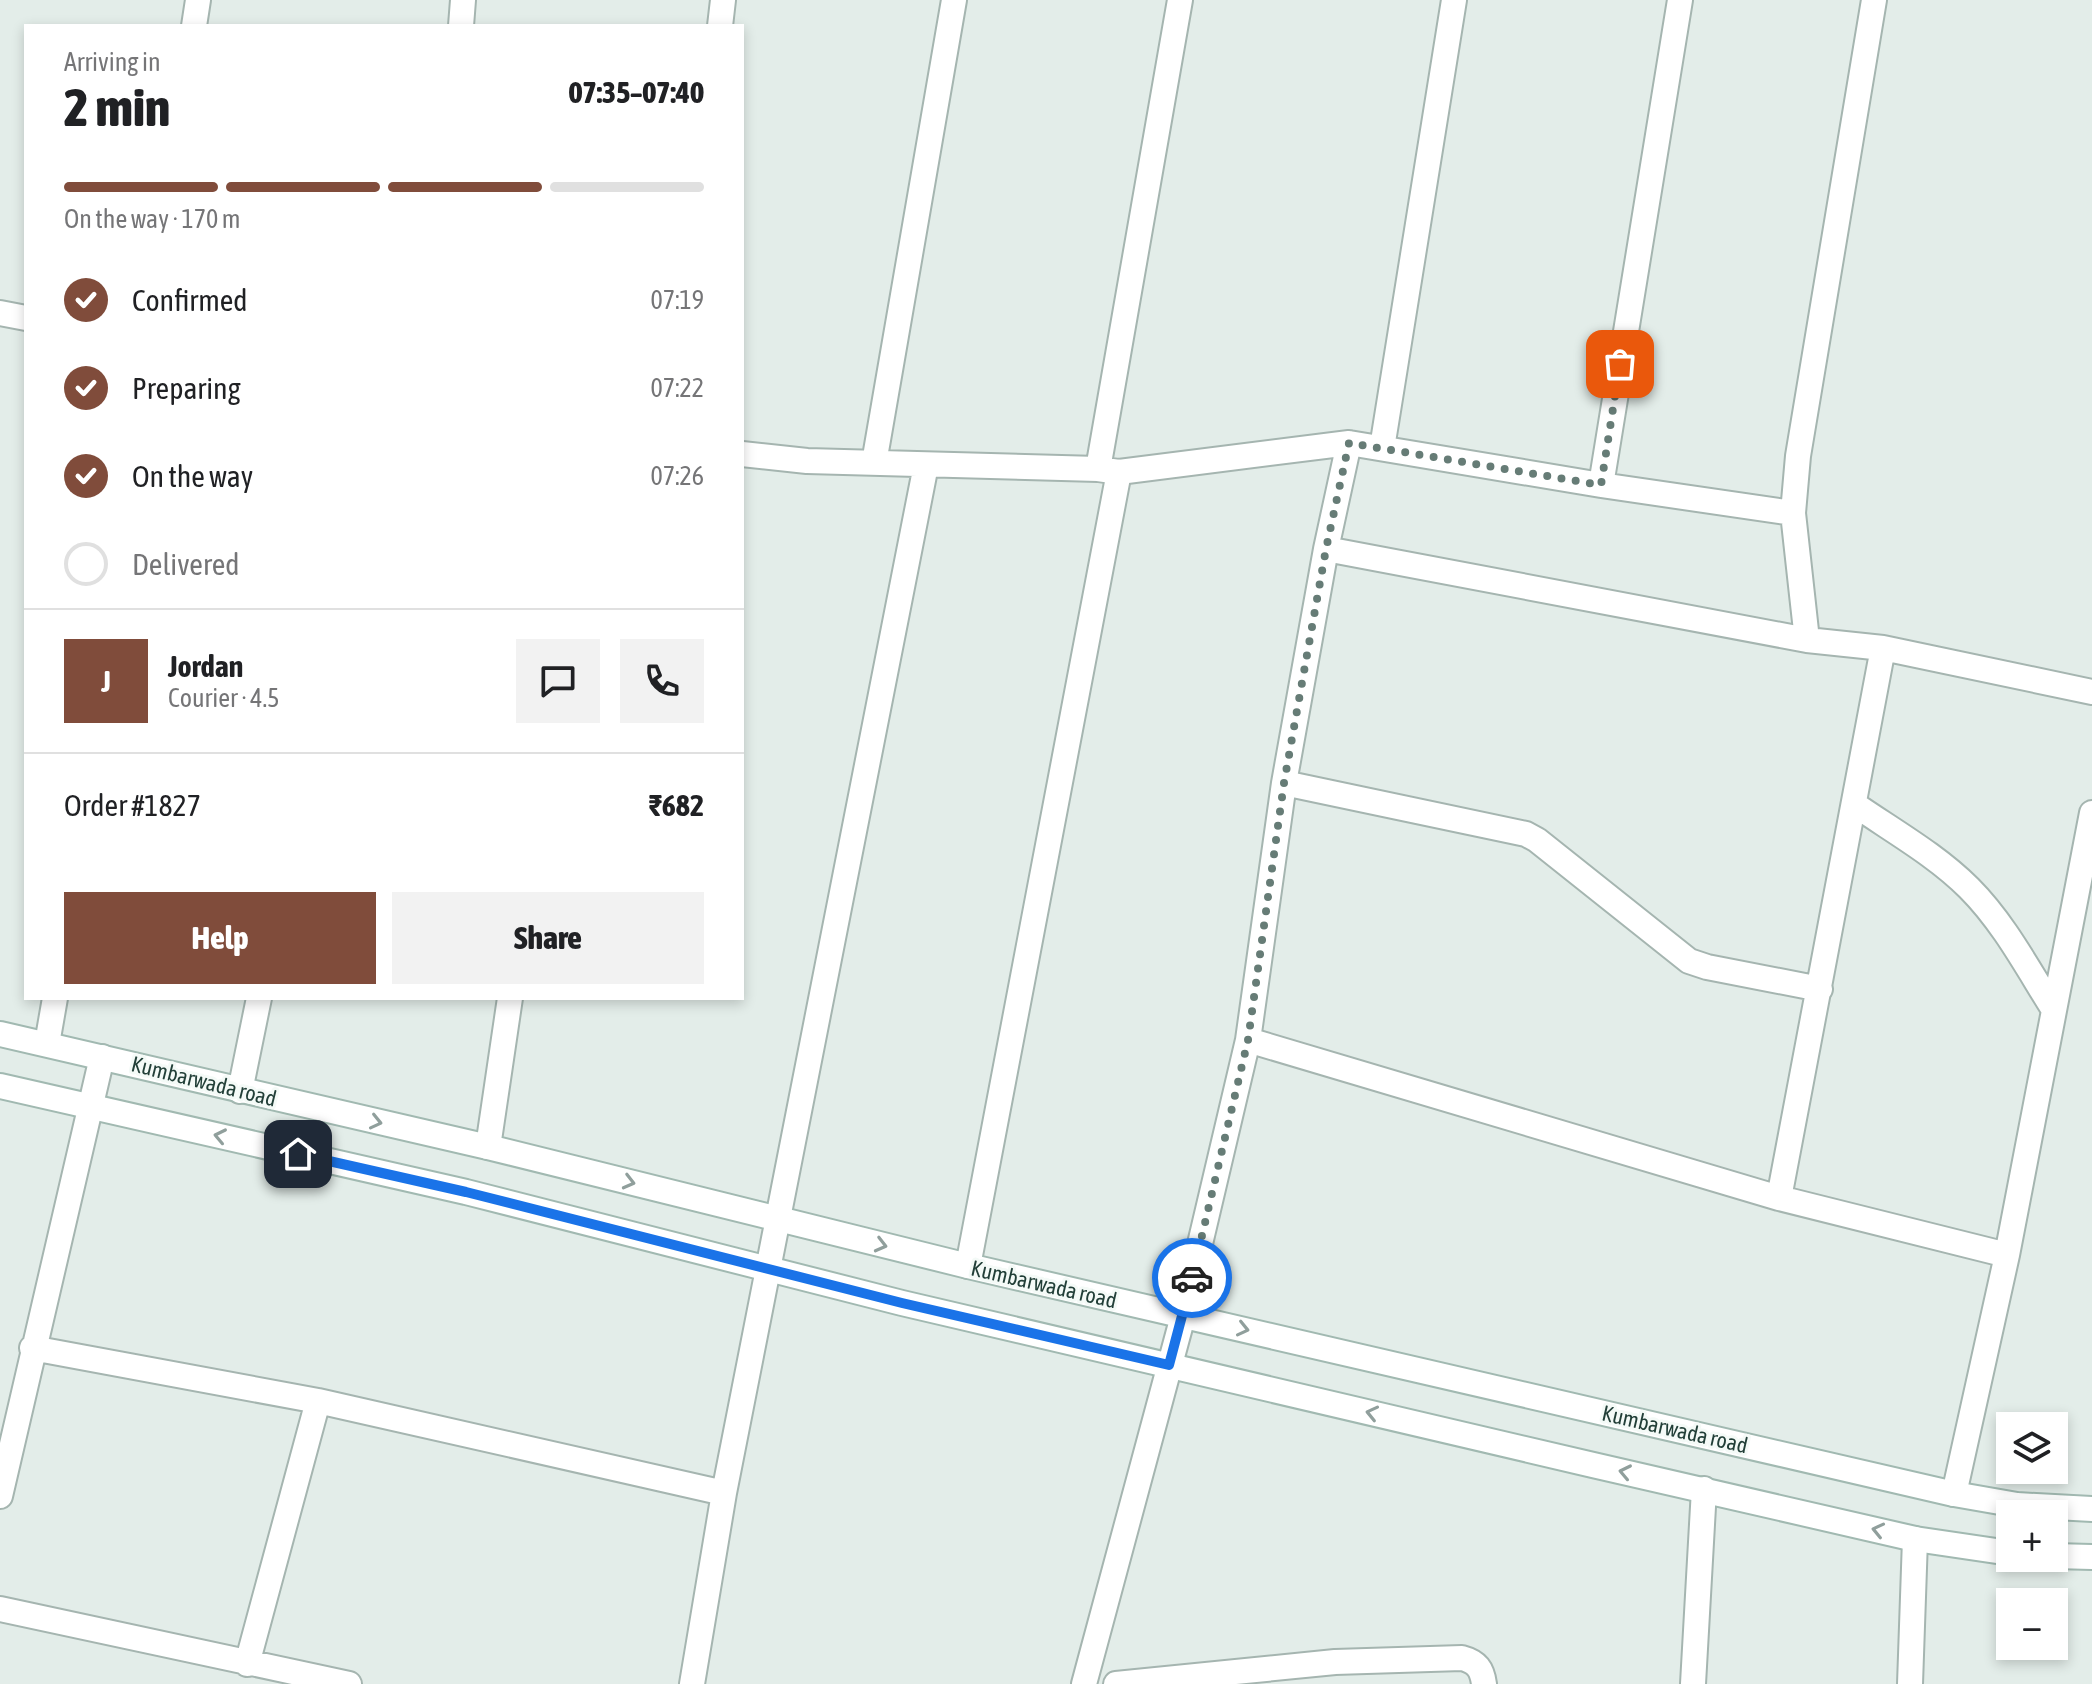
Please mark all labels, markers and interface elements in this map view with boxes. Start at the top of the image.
text: Arriving in [64,47,161,77]
text: 07:35–07:40 [569,75,704,109]
text: 2 min [64,77,170,137]
text: On the way · 170 m [64,204,241,234]
icon: check [64,278,108,322]
text: Confirmed [132,283,247,317]
text: 07:19 [650,285,704,315]
pin [1586,330,1654,398]
icon: bag [1598,342,1642,386]
icon: check [64,366,108,410]
text: Preparing [132,371,241,405]
text: 07:22 [650,373,704,403]
icon: check [64,454,108,498]
text: On the way [132,459,253,493]
text: 07:26 [650,461,704,491]
text: Delivered [132,547,240,581]
button: chat [516,639,600,723]
button: phone [620,639,704,723]
text: Jordan [168,649,243,683]
text: J [101,664,111,698]
text: Courier · 4.5 [168,683,279,713]
text: Order #1827 [64,788,201,822]
text: ₹682 [649,788,704,822]
button: Help [64,892,376,984]
button: Share [392,892,704,984]
street label: Kumbarwada road [129,1050,279,1112]
one-way arrow [369,1113,382,1130]
pin [264,1120,332,1188]
one-way arrow [214,1128,228,1145]
icon: home [276,1132,320,1176]
one-way arrow [621,1173,635,1190]
one-way arrow [874,1236,887,1253]
courier [1152,1238,1232,1318]
street label: Kumbarwada road [969,1255,1119,1313]
icon: car [1170,1256,1214,1300]
one-way arrow [1236,1320,1250,1337]
street label: Kumbarwada road [1600,1400,1750,1458]
one-way arrow [1365,1405,1379,1422]
map controls [1996,1412,2068,1660]
button: layers [1996,1412,2068,1484]
one-way arrow [1618,1464,1632,1481]
button: + [1996,1500,2068,1572]
one-way arrow [1872,1522,1885,1539]
button: − [1996,1588,2068,1660]

